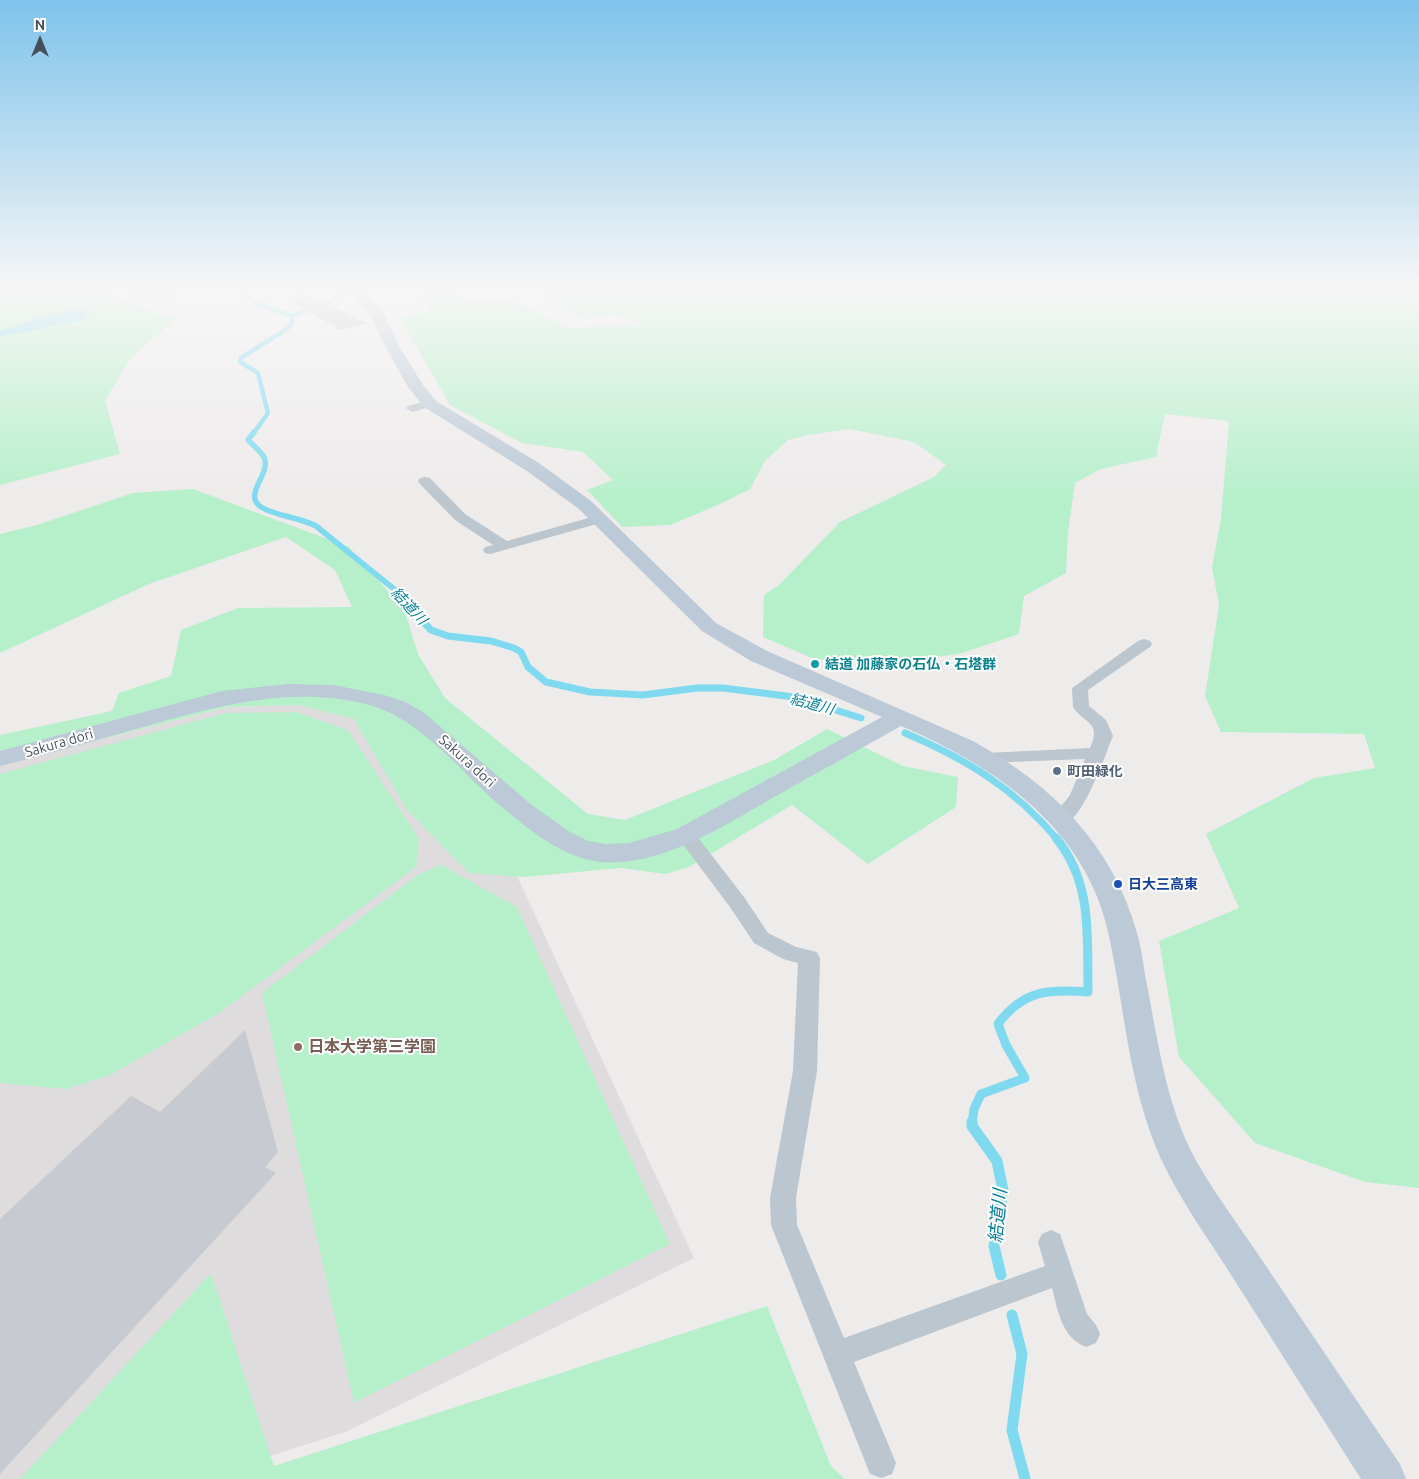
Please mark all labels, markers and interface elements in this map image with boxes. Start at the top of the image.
north arrow [15,15,65,65]
text: N [35,17,45,33]
water label: 結道川 [387,583,431,629]
place label: 結道 加藤家の石仏・石塔群 [825,656,996,672]
marker: 結道 加藤家の石仏・石塔群 [809,658,821,670]
water label: 結道川 [788,689,836,719]
street label: Sakura dori [23,725,95,761]
street label: Sakura dori [435,731,499,791]
place label: 町田緑化 [1067,763,1123,779]
marker: 町田緑化 [1051,765,1063,777]
place label: 日大三高東 [1128,876,1198,892]
marker: 日大三高東 [1112,878,1124,890]
place label: 日本大学第三学園 [308,1037,436,1057]
marker: 日本大学第三学園 [292,1041,304,1053]
water label: 結道川 [985,1188,1011,1244]

